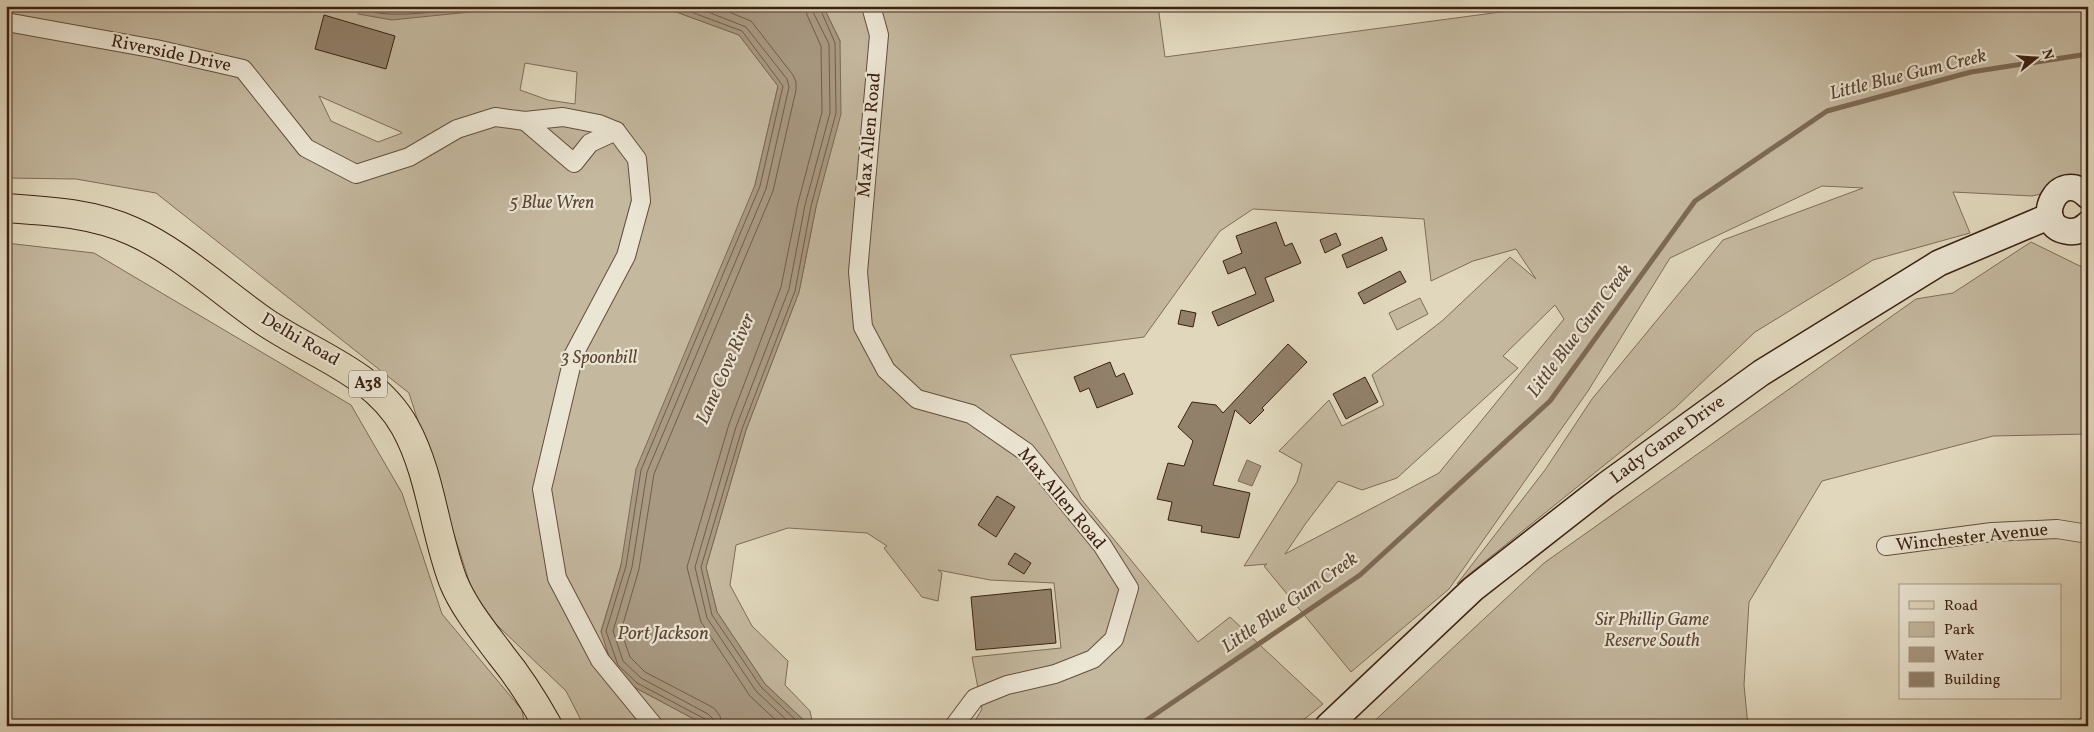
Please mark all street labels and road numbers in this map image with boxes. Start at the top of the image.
street label: Riverside Drive [108,29,234,79]
street label: Max Allen Road [852,71,888,199]
street label: Delhi Road [256,307,344,373]
road number: A38 [349,370,387,398]
street label: Lady Game Drive [1606,390,1730,490]
street label: Max Allen Road [1011,443,1111,555]
street label: Winchester Avenue [1895,518,2049,558]

